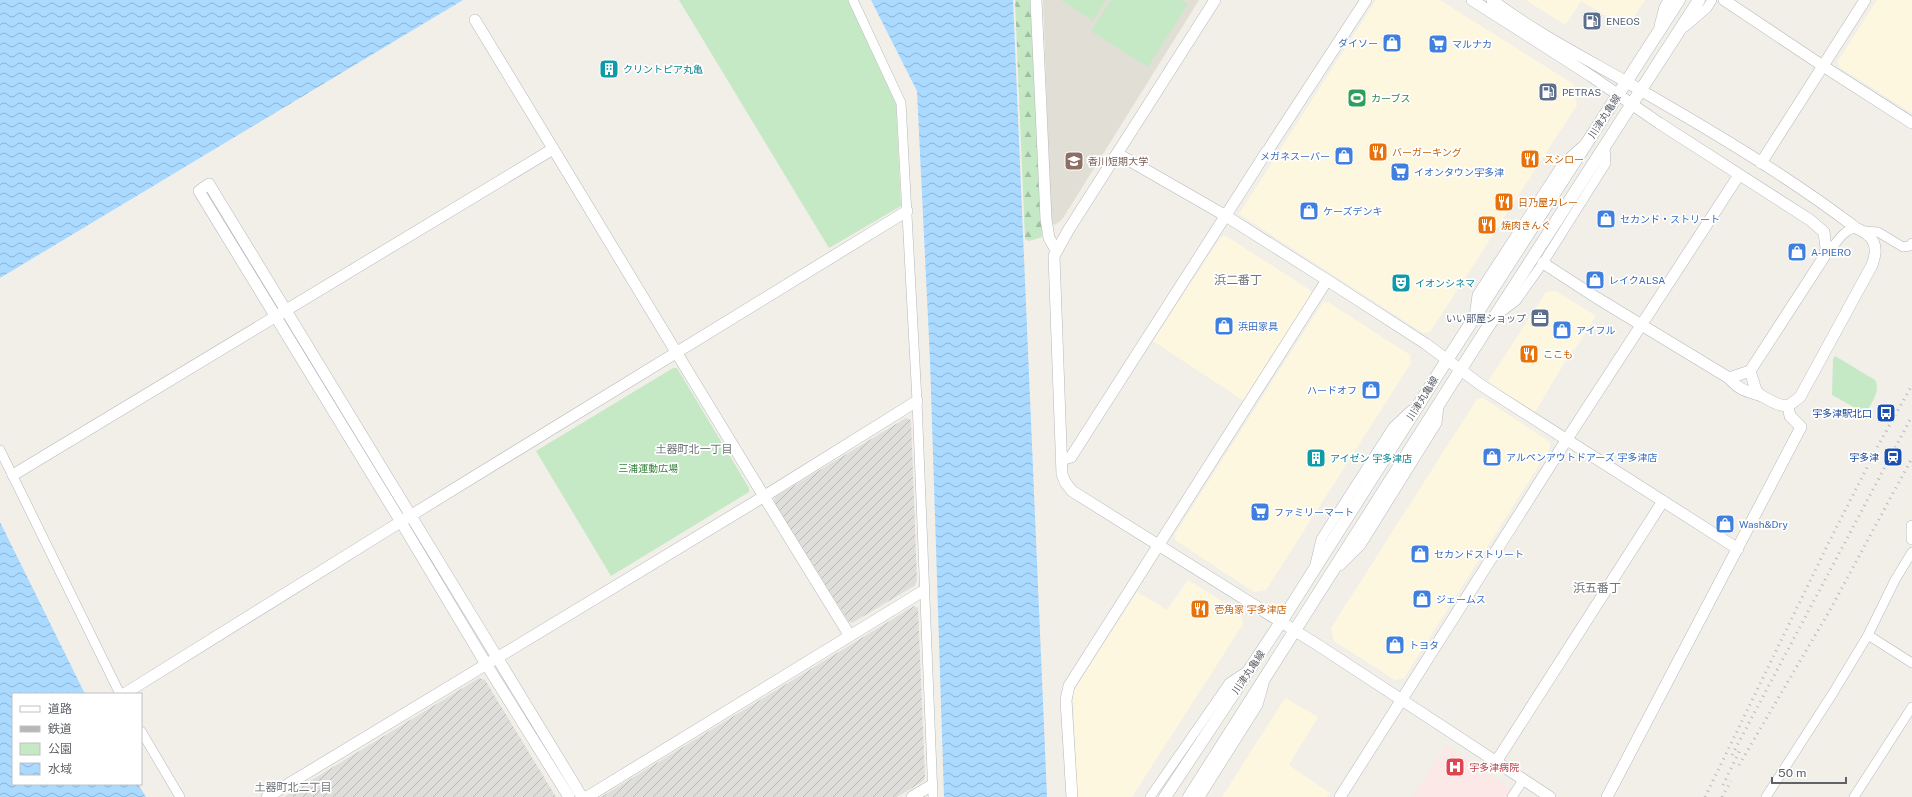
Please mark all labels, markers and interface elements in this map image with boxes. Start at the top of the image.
fuel station icon: ENEOS [1581,10,1603,32]
place label: ENEOS [1606,15,1640,27]
shop icon: ダイソー [1381,32,1403,54]
supermarket icon: マルナカ [1427,33,1449,55]
place label: ダイソー [1338,37,1378,49]
place label: マルナカ [1452,38,1492,50]
building icon: クリントピア丸亀 [598,58,620,80]
place label: クリントピア丸亀 [623,63,703,75]
fuel station icon: PETRAS [1537,81,1559,103]
place label: PETRAS [1562,86,1601,98]
sports icon: カーブス [1346,87,1368,109]
place label: カーブス [1371,92,1410,104]
street label: 川津丸亀線 [1585,92,1623,140]
restaurant icon: バーガーキング [1367,141,1389,163]
shop icon: メガネスーパー [1333,145,1355,167]
place label: バーガーキング [1392,146,1462,158]
restaurant icon: スシロー [1519,148,1541,170]
school or university icon: 香川短期大学 [1063,150,1085,172]
place label: メガネスーパー [1260,150,1330,162]
place label: スシロー [1544,153,1584,165]
place label: 香川短期大学 [1088,155,1148,167]
supermarket icon: イオンタウン宇多津 [1389,161,1411,183]
place label: イオンタウン宇多津 [1414,166,1504,178]
restaurant icon: 日乃屋カレー [1493,191,1515,213]
place label: 日乃屋カレー [1518,196,1578,208]
shop icon: ケーズデンキ [1298,200,1320,222]
place label: ケーズデンキ [1323,205,1383,217]
shop icon: セカンド・ストリート [1595,208,1617,230]
place label: セカンド・ストリート [1620,213,1720,225]
restaurant icon: 焼肉きんぐ [1476,214,1498,236]
place label: 焼肉きんぐ [1501,219,1551,231]
shop icon: A-PIERO [1786,241,1808,263]
place label: A-PIERO [1811,246,1851,258]
shop icon: レイクALSA [1584,269,1606,291]
theatre icon: イオンシネマ [1390,272,1412,294]
district label: 浜二番丁 [1214,273,1262,287]
place label: レイクALSA [1609,274,1665,286]
place label: イオンシネマ [1415,277,1475,289]
office icon: いい部屋ショップ [1529,307,1551,329]
place label: いい部屋ショップ [1446,312,1526,324]
shop icon: 浜田家具 [1213,315,1235,337]
shop icon: アイフル [1551,319,1573,341]
place label: 浜田家具 [1238,320,1278,332]
place label: アイフル [1576,324,1616,336]
restaurant icon: ここも [1518,343,1540,365]
place label: ここも [1543,348,1573,360]
street label: 川津丸亀線 [1404,374,1440,422]
shop icon: ハードオフ [1360,379,1382,401]
place label: ハードオフ [1307,384,1357,396]
bus stop icon: 宇多津駅北口 [1875,402,1897,424]
place label: 宇多津駅北口 [1812,407,1872,419]
district label: 土器町北一丁目 [656,443,733,455]
shop icon: アルペンアウトドアーズ 宇多津店 [1481,446,1503,468]
station icon: 宇多津 [1882,446,1904,468]
building icon: アイゼン 宇多津店 [1305,447,1327,469]
place label: アルペンアウトドアーズ 宇多津店 [1506,451,1657,463]
place label: 宇多津 [1849,451,1879,463]
place label: アイゼン 宇多津店 [1330,452,1412,464]
park label: 三浦運動広場 [618,462,678,474]
supermarket icon: ファミリーマート [1249,501,1271,523]
place label: ファミリーマート [1274,506,1354,518]
shop icon: Wash&Dry [1714,513,1736,535]
place label: Wash&Dry [1739,518,1788,530]
shop icon: セカンドストリート [1409,543,1431,565]
place label: セカンドストリート [1434,548,1524,560]
district label: 浜五番丁 [1573,581,1621,595]
shop icon: ジェームス [1411,588,1433,610]
place label: ジェームス [1436,593,1486,605]
restaurant icon: 壱角家 宇多津店 [1189,598,1211,620]
place label: 壱角家 宇多津店 [1214,603,1286,615]
shop icon: トヨタ [1384,634,1406,656]
place label: トヨタ [1409,639,1439,651]
street label: 川津丸亀線 [1229,648,1267,696]
legend [12,693,142,785]
text: 道路 [48,702,72,716]
text: 鉄道 [48,722,72,736]
text: 公園 [48,742,72,756]
hospital icon: 宇多津病院 [1444,756,1466,778]
scale bar [1772,759,1846,785]
place label: 宇多津病院 [1469,761,1519,773]
text: 水域 [48,762,72,776]
text: 50 m [1778,766,1806,780]
district label: 土器町北二丁目 [255,781,332,793]

